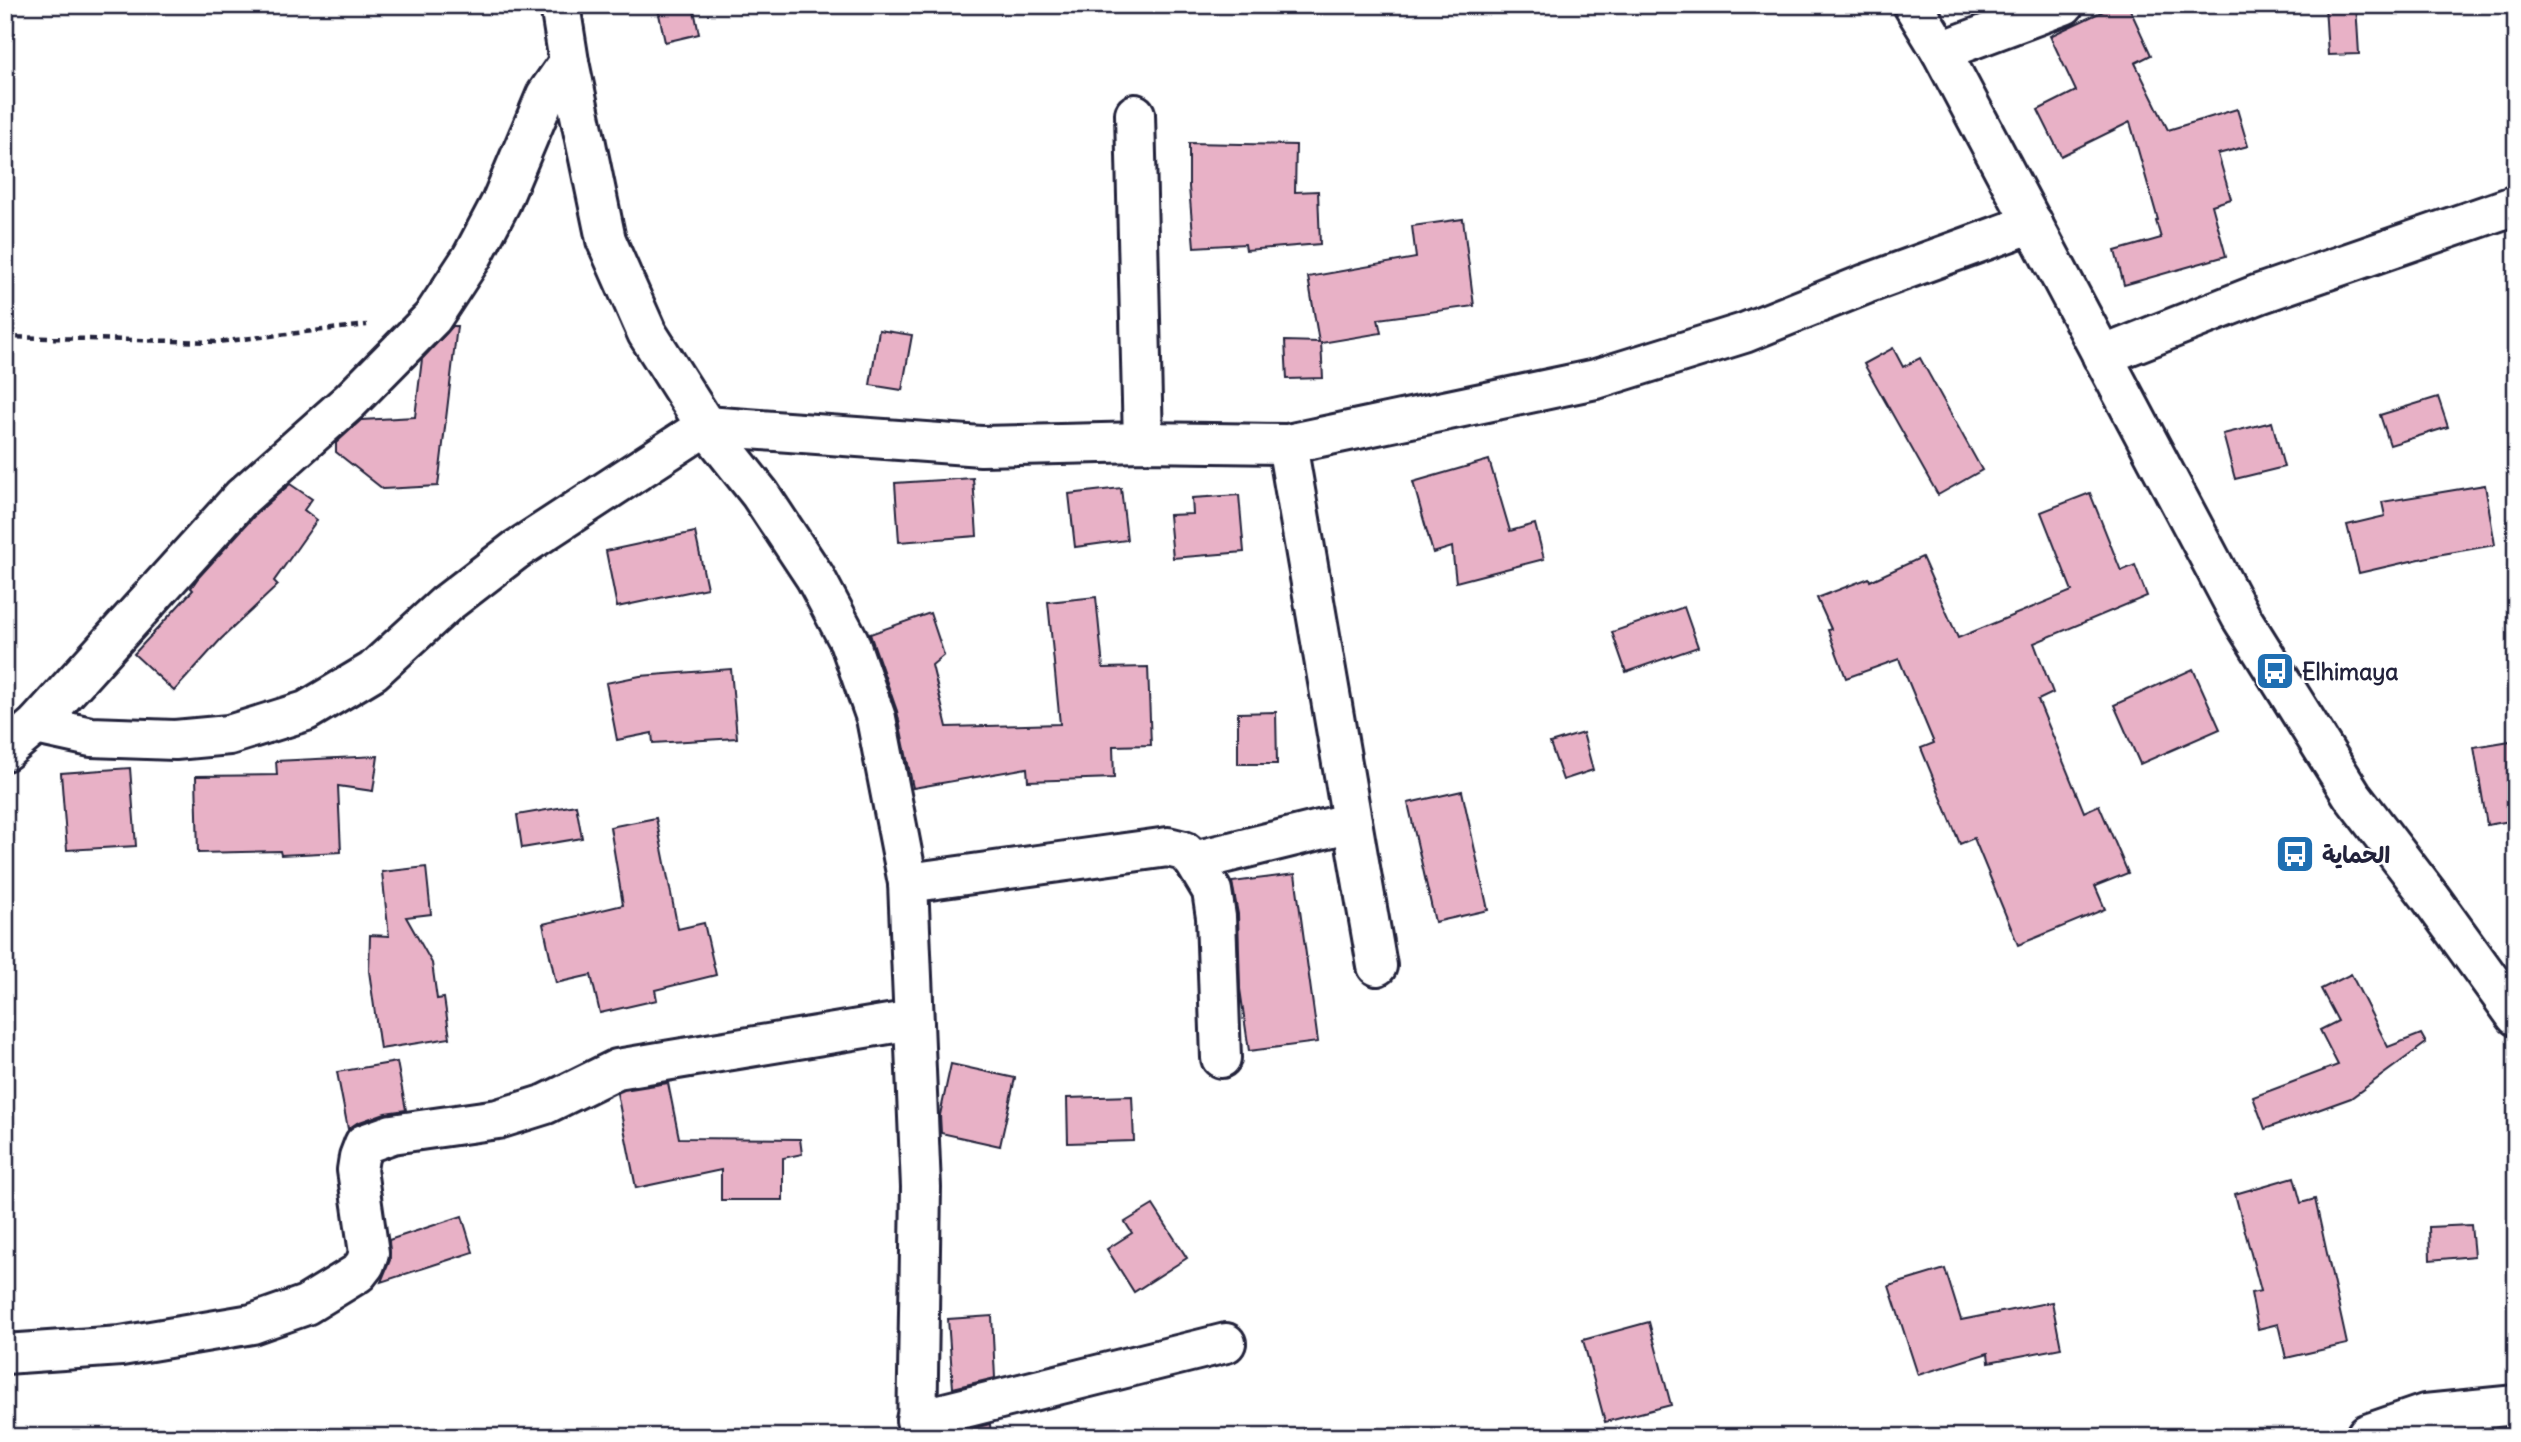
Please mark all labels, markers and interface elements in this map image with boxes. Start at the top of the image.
bus stop icon: Elhimaya [2254,650,2296,692]
place label: Elhimaya [2302,657,2399,686]
bus stop icon: الحماية [2274,833,2316,875]
place label: الحماية [2322,840,2390,869]

